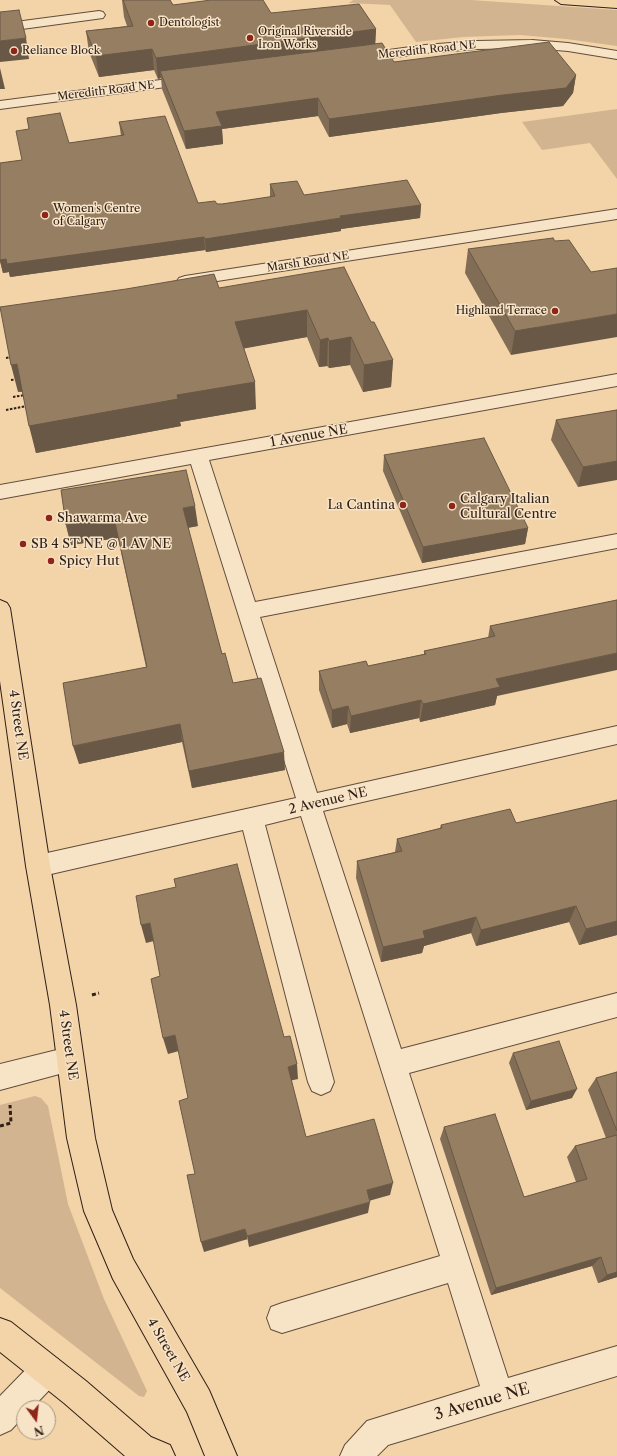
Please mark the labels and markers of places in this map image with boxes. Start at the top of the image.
place label: Dentologist [159,16,219,30]
marker: Dentologist [146,18,156,28]
place label: Original Riverside Iron Works [258,25,352,51]
marker: Original Riverside Iron Works [245,33,255,43]
place label: Reliance Block [22,44,100,58]
marker: Reliance Block [9,46,19,56]
place label: Women's Centre of Calgary [53,202,140,228]
marker: Women's Centre of Calgary [40,210,50,220]
place label: Highland Terrace [456,304,547,318]
marker: Highland Terrace [550,306,560,316]
place label: Calgary Italian Cultural Centre [460,491,557,522]
place label: La Cantina [328,497,395,513]
marker: La Cantina [398,500,408,510]
marker: Calgary Italian Cultural Centre [447,501,457,511]
place label: Shawarma Ave [57,510,147,526]
marker: Shawarma Ave [44,513,54,523]
place label: SB 4 ST NE @ 1 AV NE [31,536,171,552]
marker: SB 4 ST NE @ 1 AV NE [18,539,28,549]
place label: Spicy Hut [59,553,120,569]
marker: Spicy Hut [46,556,56,566]

